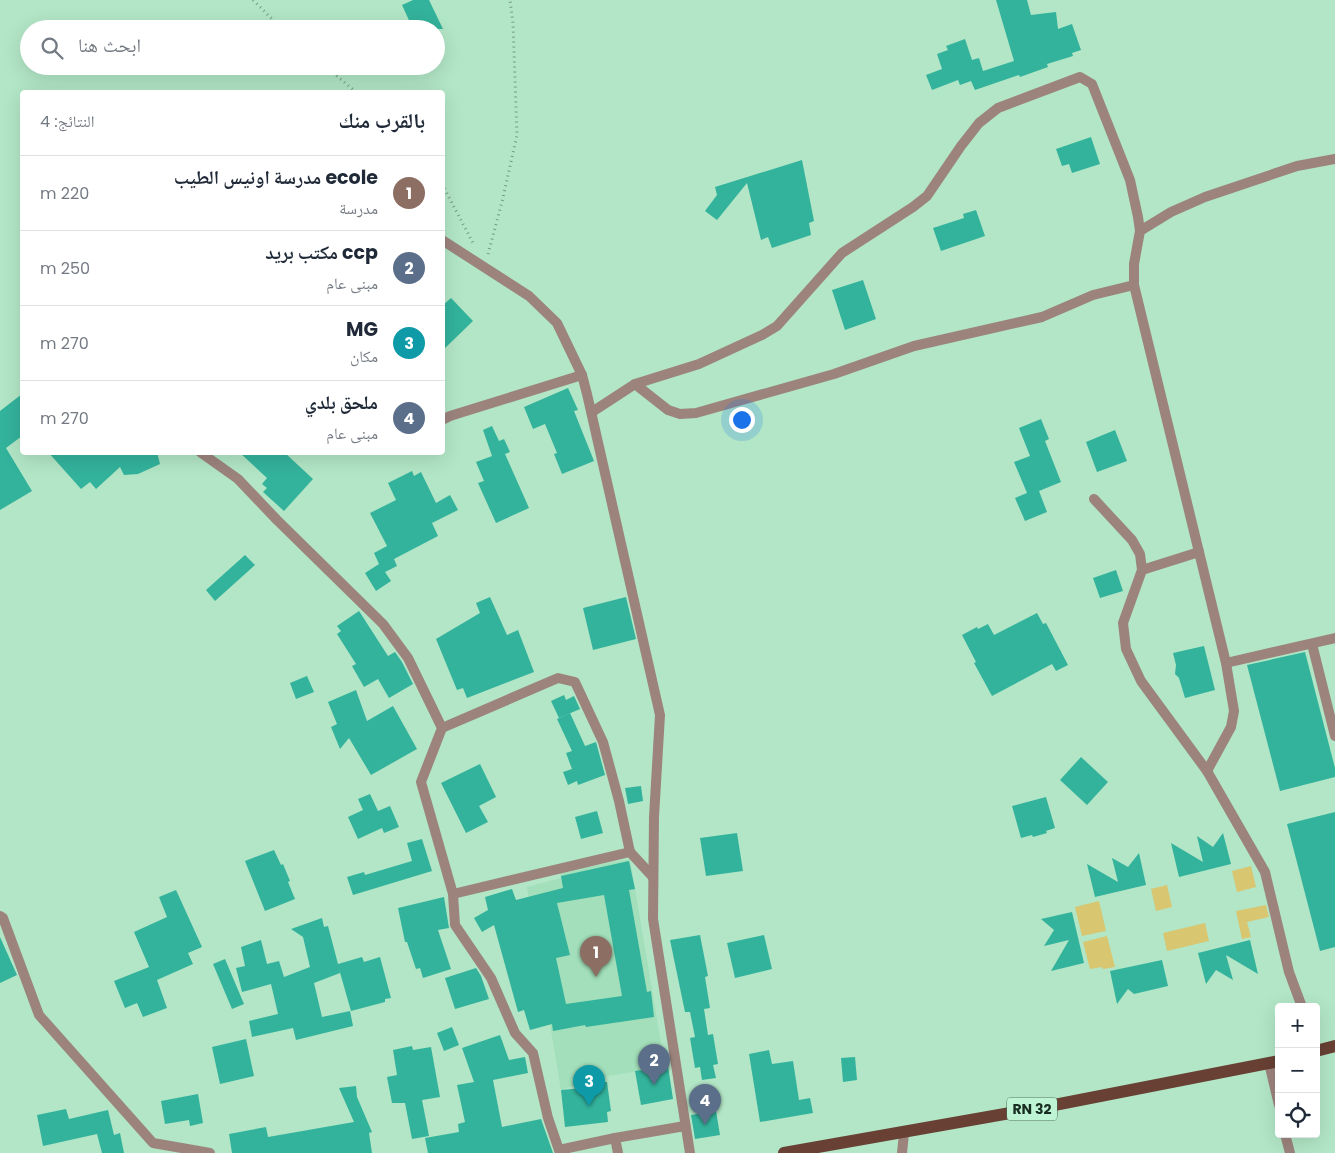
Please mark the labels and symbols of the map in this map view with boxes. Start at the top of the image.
your location [729,407,755,433]
pin: 1 [580,936,612,977]
pin: 2 [638,1044,670,1085]
pin: 3 [573,1065,605,1106]
pin: 4 [689,1084,721,1125]
road number: RN 32 [1007,1098,1057,1120]

